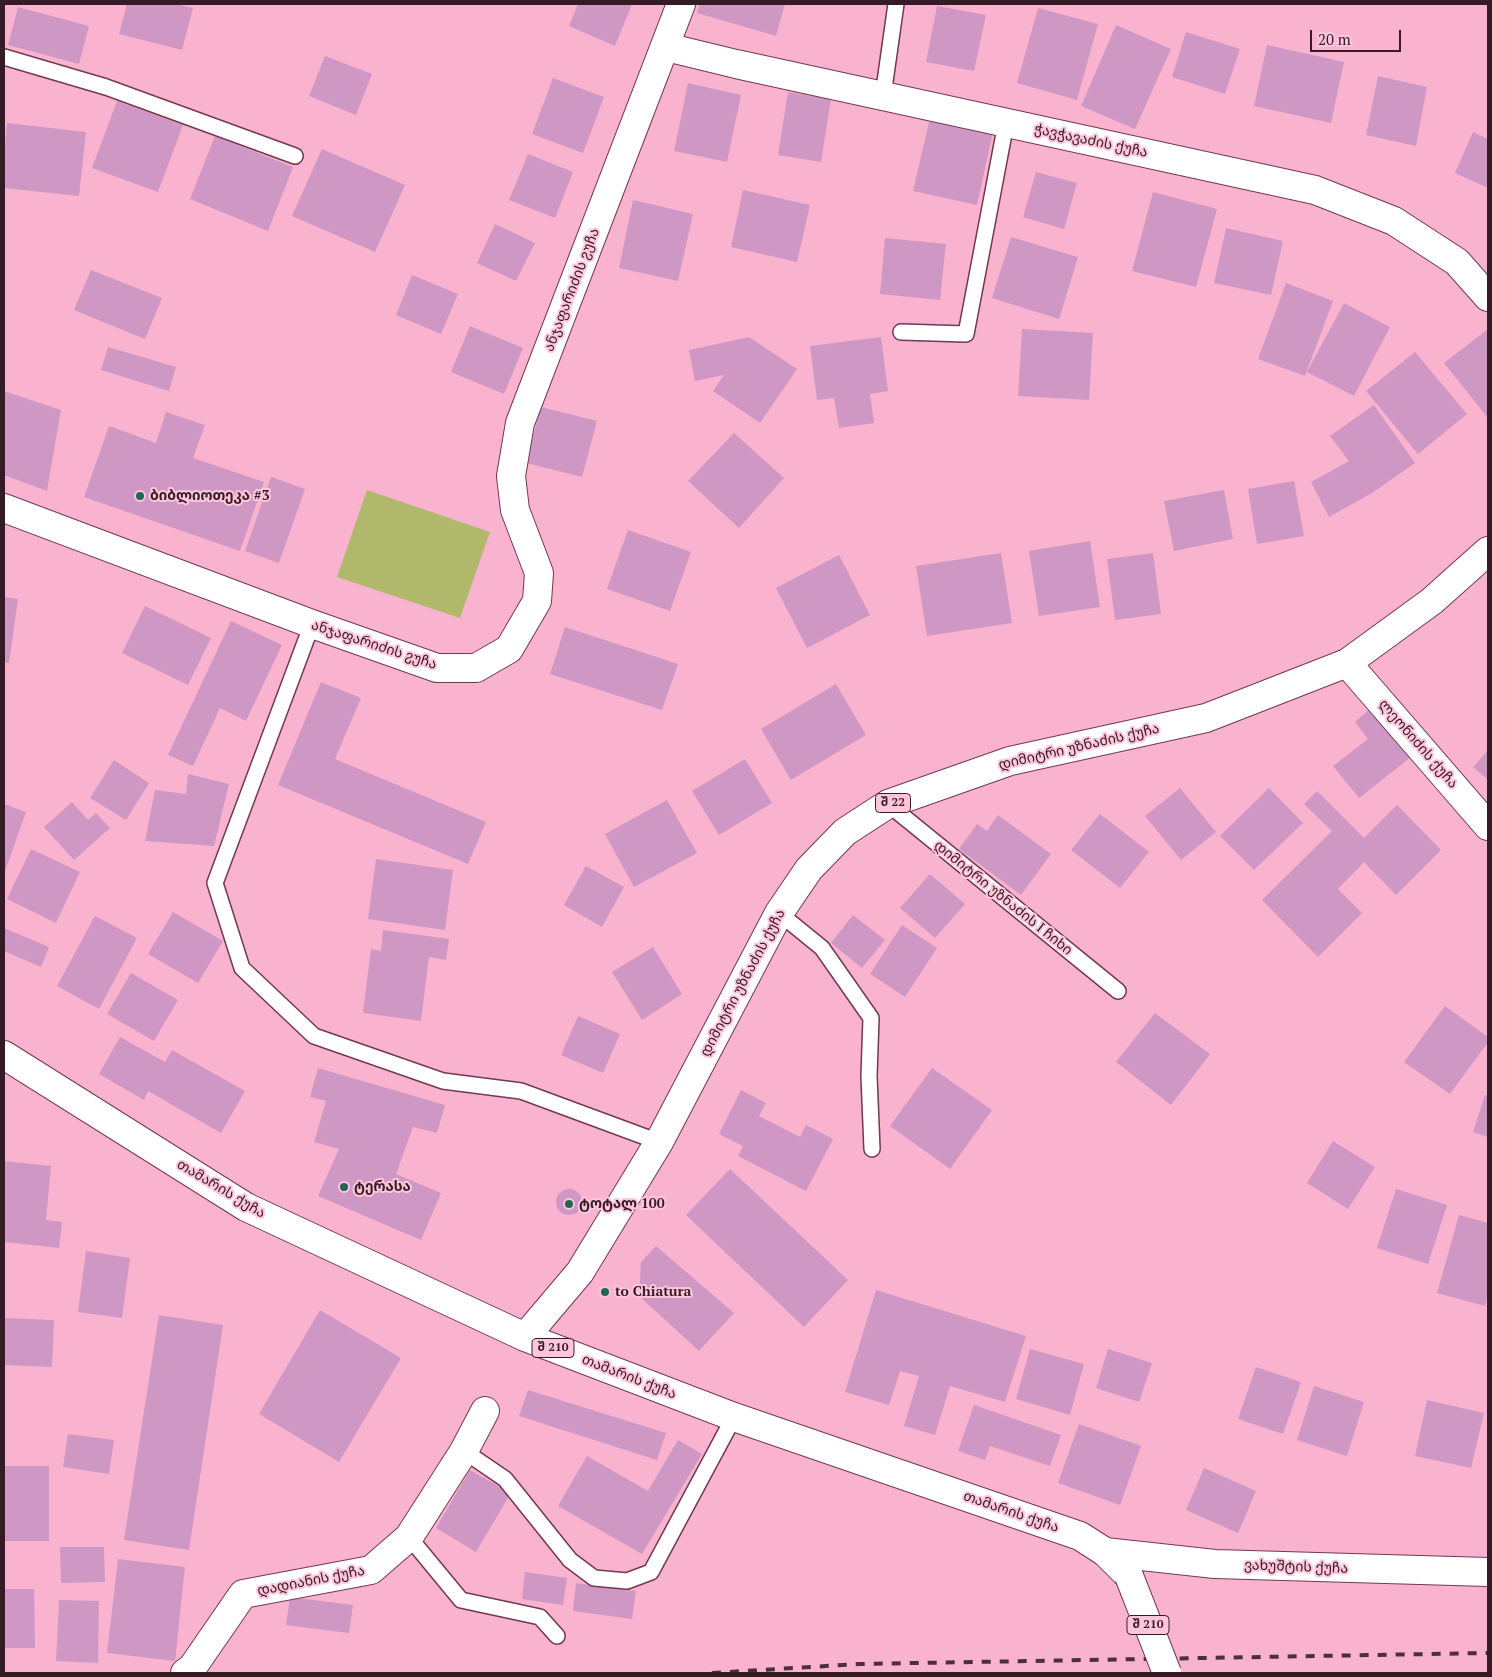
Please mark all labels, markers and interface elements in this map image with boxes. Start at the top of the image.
scale bar [1312,20,1403,52]
text: 20 m [1318,29,1351,49]
street label: ჭავჭავაძის ქუჩა [1033,121,1149,161]
street label: ანჯაფარიძის ჷუჩა [541,226,603,354]
place label: ბიბლიოთეკა #3 [150,488,270,504]
marker: ბიბლიოთეკა #3 [134,490,146,502]
street label: ანჯაფარიძის ჷუჩა [309,617,439,673]
street label: ლეონიძის ქუჩა [1375,696,1461,792]
street label: დიმიტრი უზნაძის ქუჩა [997,720,1161,774]
road number: შ 22 [876,794,910,812]
street label: დიმიტრი უზნაძის I ჩიხი [930,837,1076,959]
street label: დიმიტრი უზნაძის ქუჩა [697,906,789,1060]
street label: თამარის ქუჩა [174,1156,268,1222]
place label: ტერასა [354,1179,411,1195]
marker: ტერასა [338,1181,350,1193]
place label: ტოტალ 100 [579,1196,665,1212]
marker: ტოტალ 100 [563,1198,575,1210]
place label: to Chiatura [615,1284,691,1300]
marker: to Chiatura [599,1286,611,1298]
road number: შ 210 [532,1339,574,1358]
street label: თამარის ქუჩა [579,1351,679,1403]
street label: თამარის ქუჩა [961,1488,1061,1536]
street label: ვახუშტის ქუჩა [1244,1557,1348,1577]
street label: დადიანის ქუჩა [256,1562,366,1600]
road number: შ 210 [1127,1616,1169,1634]

